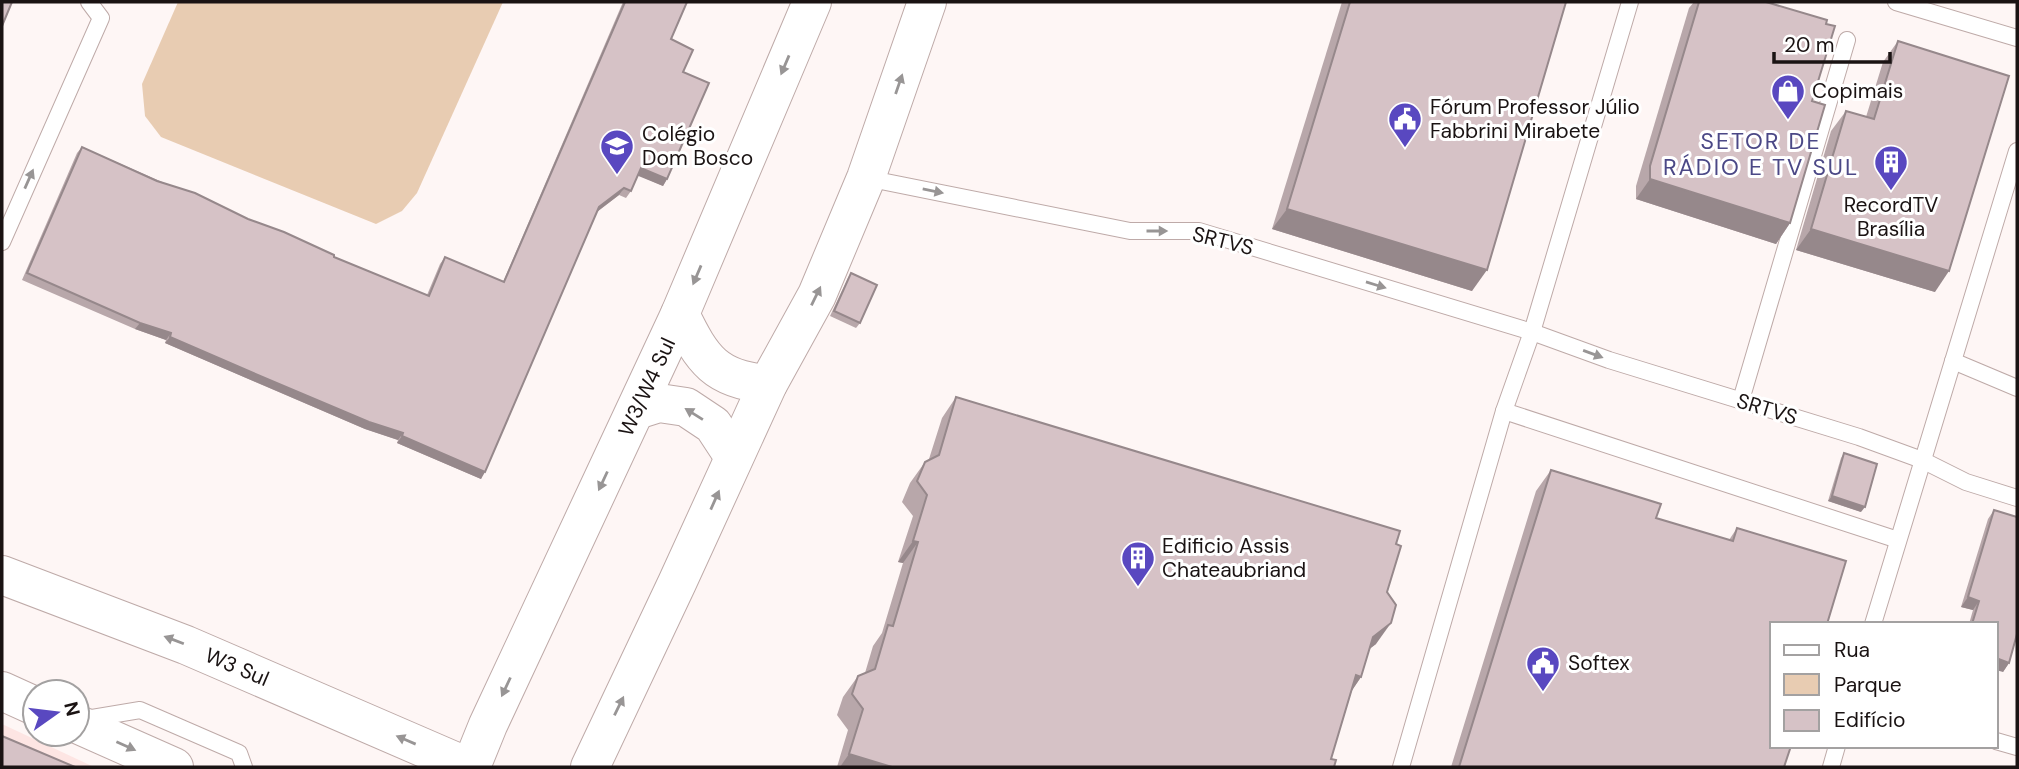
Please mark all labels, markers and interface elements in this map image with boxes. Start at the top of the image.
scale bar [1774,21,1890,65]
text: 20 m [1784,31,1835,59]
one-way arrow [780,54,791,75]
shop icon: Copimais [1769,72,1807,121]
one-way arrow [894,73,905,94]
place label: Copimais [1812,77,1903,105]
place label: Fórum Professor Júlio Fabbrini Mirabete [1430,93,1640,145]
public building icon: Fórum Professor Júlio Fabbrini Mirabete [1386,100,1424,149]
place label: Colégio Dom Bosco [642,120,753,172]
district label: SETOR DE RÁDIO E TV SUL [1663,126,1859,182]
school or university icon: Colégio Dom Bosco [598,127,636,176]
building icon: RecordTV Brasília [1872,143,1910,192]
one-way arrow [23,169,35,189]
one-way arrow [922,186,944,197]
place label: RecordTV Brasília [1844,191,1938,243]
street label: SRTVS [1190,220,1256,262]
one-way arrow [1146,225,1168,237]
one-way arrow [692,264,703,285]
one-way arrow [1366,280,1387,290]
one-way arrow [810,286,821,306]
street label: W3/W4 Sul [612,333,682,441]
one-way arrow [1582,349,1603,360]
street label: SRTVS [1733,387,1801,431]
one-way arrow [684,407,704,420]
one-way arrow [597,471,608,492]
one-way arrow [710,489,721,510]
place label: Edificio Assis Chateaubriand [1162,532,1306,584]
building icon: Edificio Assis Chateaubriand [1119,539,1157,588]
legend [1770,622,1998,748]
one-way arrow [164,635,185,646]
text: Rua [1834,636,1870,664]
street label: W3 Sul [201,641,273,693]
public building icon: Softex [1524,644,1562,693]
place label: Softex [1568,649,1630,677]
text: Parque [1834,671,1902,699]
one-way arrow [500,677,512,697]
north arrow [21,678,91,748]
one-way arrow [613,696,625,716]
text: N [58,699,86,719]
text: Edifício [1834,706,1905,734]
one-way arrow [395,734,416,745]
one-way arrow [115,741,136,752]

